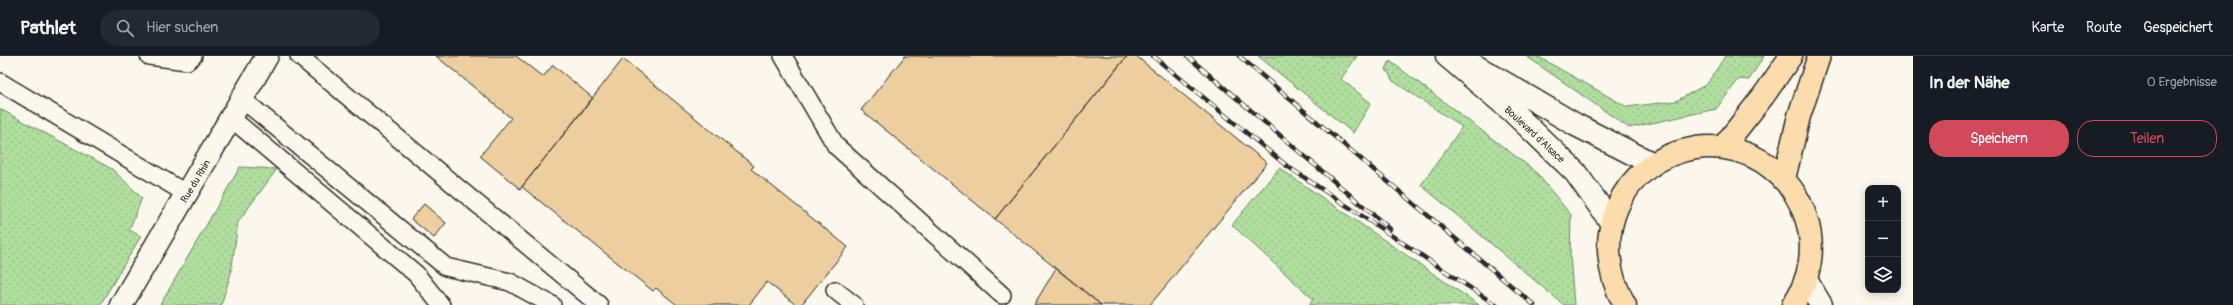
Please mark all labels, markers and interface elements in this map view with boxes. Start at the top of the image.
search box [100,10,380,46]
text: Pathlet [20,16,76,40]
icon: search [114,17,136,39]
text: Hier suchen [146,18,218,37]
text: Karte [2032,19,2064,36]
text: Route [2086,19,2121,36]
text: Gespeichert [2143,19,2213,36]
text: In der Nähe [1929,72,2010,93]
text: 0 Ergebnisse [2147,74,2217,90]
street label: Boulevard d'Alsace [1502,104,1567,166]
button: Speichern [1929,120,2069,157]
button: Teilen [2077,120,2217,157]
street label: Rue du Rhin [178,158,214,205]
map controls [1865,185,1901,293]
button: + [1865,185,1901,221]
button: − [1865,221,1901,257]
button: layers [1865,257,1901,293]

